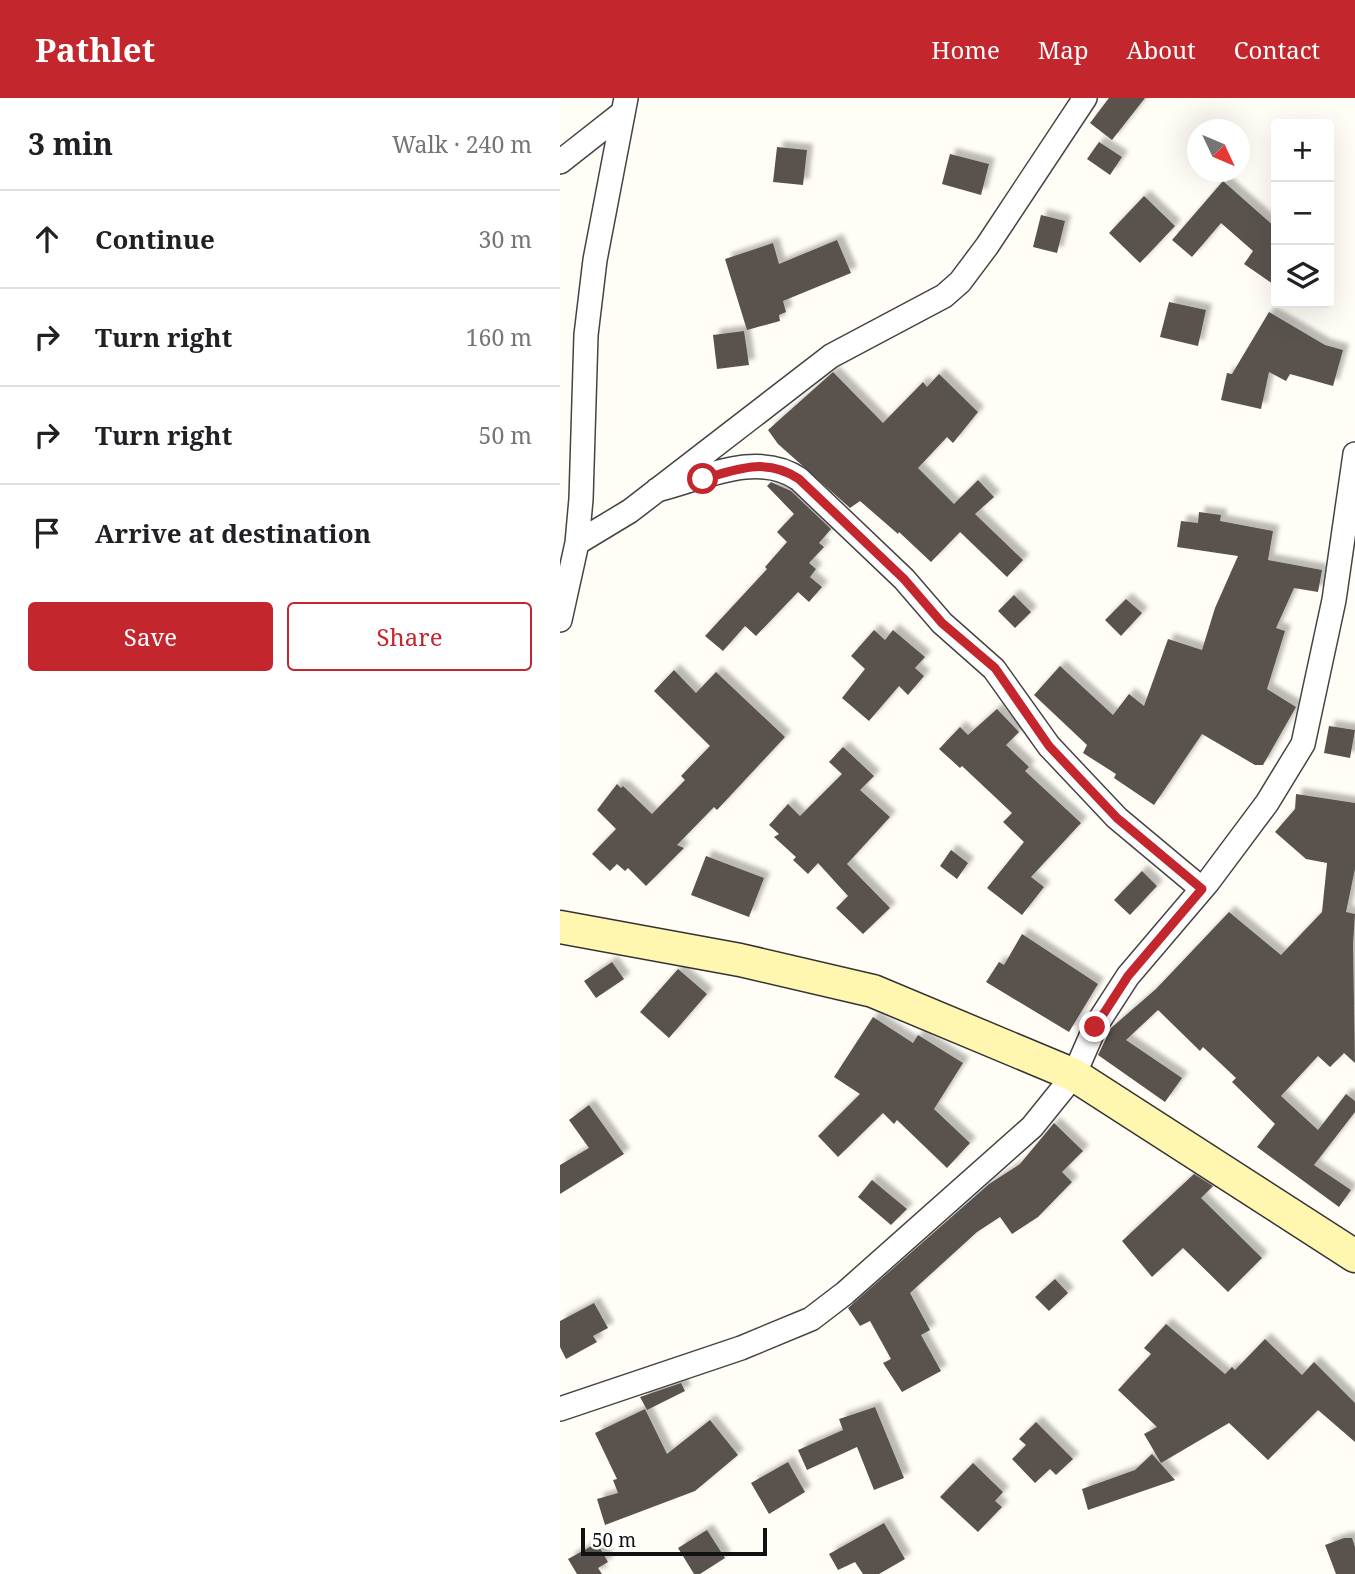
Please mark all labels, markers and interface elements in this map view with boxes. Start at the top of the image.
text: Pathlet [35,27,155,72]
text: Home [931,33,1000,66]
text: Map [1038,33,1089,66]
text: About [1127,33,1196,66]
text: Contact [1234,33,1320,66]
north arrow [1187,119,1250,182]
map controls [1271,119,1334,308]
button: + [1271,119,1334,182]
text: 3 min [28,123,113,164]
text: Walk · 240 m [392,128,532,160]
button: − [1271,182,1334,245]
icon: ahead [28,220,66,258]
text: Continue [95,221,215,257]
text: 30 m [479,223,532,255]
button: layers [1271,245,1334,308]
icon: right [28,318,66,356]
text: Turn right [95,319,232,355]
text: 160 m [466,321,532,353]
icon: right [28,416,66,454]
text: Turn right [95,417,232,453]
text: 50 m [479,419,532,451]
route start [687,463,718,494]
icon: arrive [28,514,66,552]
text: Arrive at destination [95,515,371,551]
button: Save [28,602,273,671]
button: Share [287,602,532,671]
route end [1079,1011,1110,1042]
scale bar [581,1525,766,1557]
text: 50 m [592,1527,636,1553]

